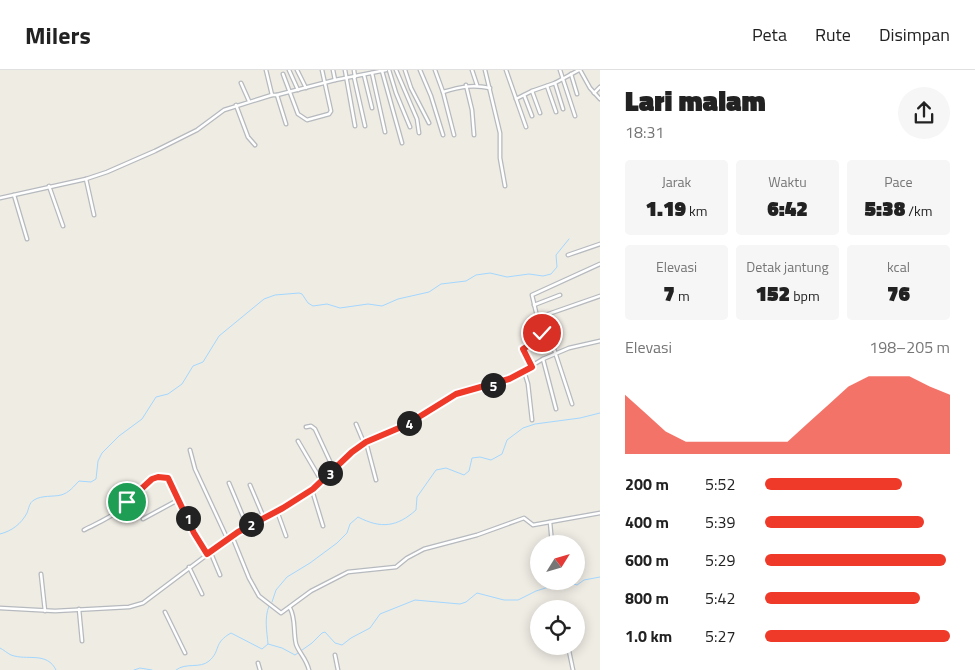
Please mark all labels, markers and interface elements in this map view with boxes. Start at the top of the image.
text: Milers [25,17,91,53]
text: Peta [752,21,787,48]
text: Rute [815,21,851,48]
text: Disimpan [879,21,950,48]
text: Lari malam [625,79,766,122]
button: share [898,87,950,139]
text: 18:31 [625,120,664,144]
text: Jarak [662,171,691,192]
text: Waktu [768,171,807,192]
text: Pace [884,171,913,192]
text: 1.19 [645,192,686,224]
text: 6:42 [767,192,808,224]
text: 5:38 [865,192,905,224]
text: km [686,200,708,221]
text: /km [905,200,932,221]
text: Elevasi [656,256,697,277]
text: Detak jantung [746,256,829,277]
text: kcal [887,256,910,277]
text: 7 [663,277,675,309]
text: 152 [755,277,790,309]
text: 76 [887,277,910,309]
text: m [675,285,690,306]
text: bpm [790,285,820,306]
pin [521,312,563,354]
icon: check [528,319,556,347]
text: Elevasi [625,335,672,359]
text: 198–205 m [869,335,950,359]
pin: 5 [480,372,506,398]
text: 5 [490,375,497,396]
pin: 4 [396,410,422,436]
text: 4 [406,413,413,434]
pin: 3 [318,460,342,486]
text: 3 [327,463,334,484]
text: 200 m [625,472,669,496]
text: 5:52 [705,472,735,496]
pin [106,481,148,523]
icon: arrive [113,488,141,516]
pin: 1 [176,506,200,530]
text: 1 [185,508,192,529]
text: 400 m [625,510,669,534]
text: 5:39 [705,510,735,534]
pin: 2 [238,512,264,536]
text: 2 [248,514,255,535]
north arrow [530,535,585,590]
map controls [530,535,585,655]
text: 600 m [625,548,669,572]
text: 5:29 [705,548,735,572]
text: 800 m [625,586,669,610]
text: 5:42 [705,586,735,610]
button: locate [530,600,585,655]
text: 1.0 km [625,624,672,648]
text: 5:27 [705,624,735,648]

